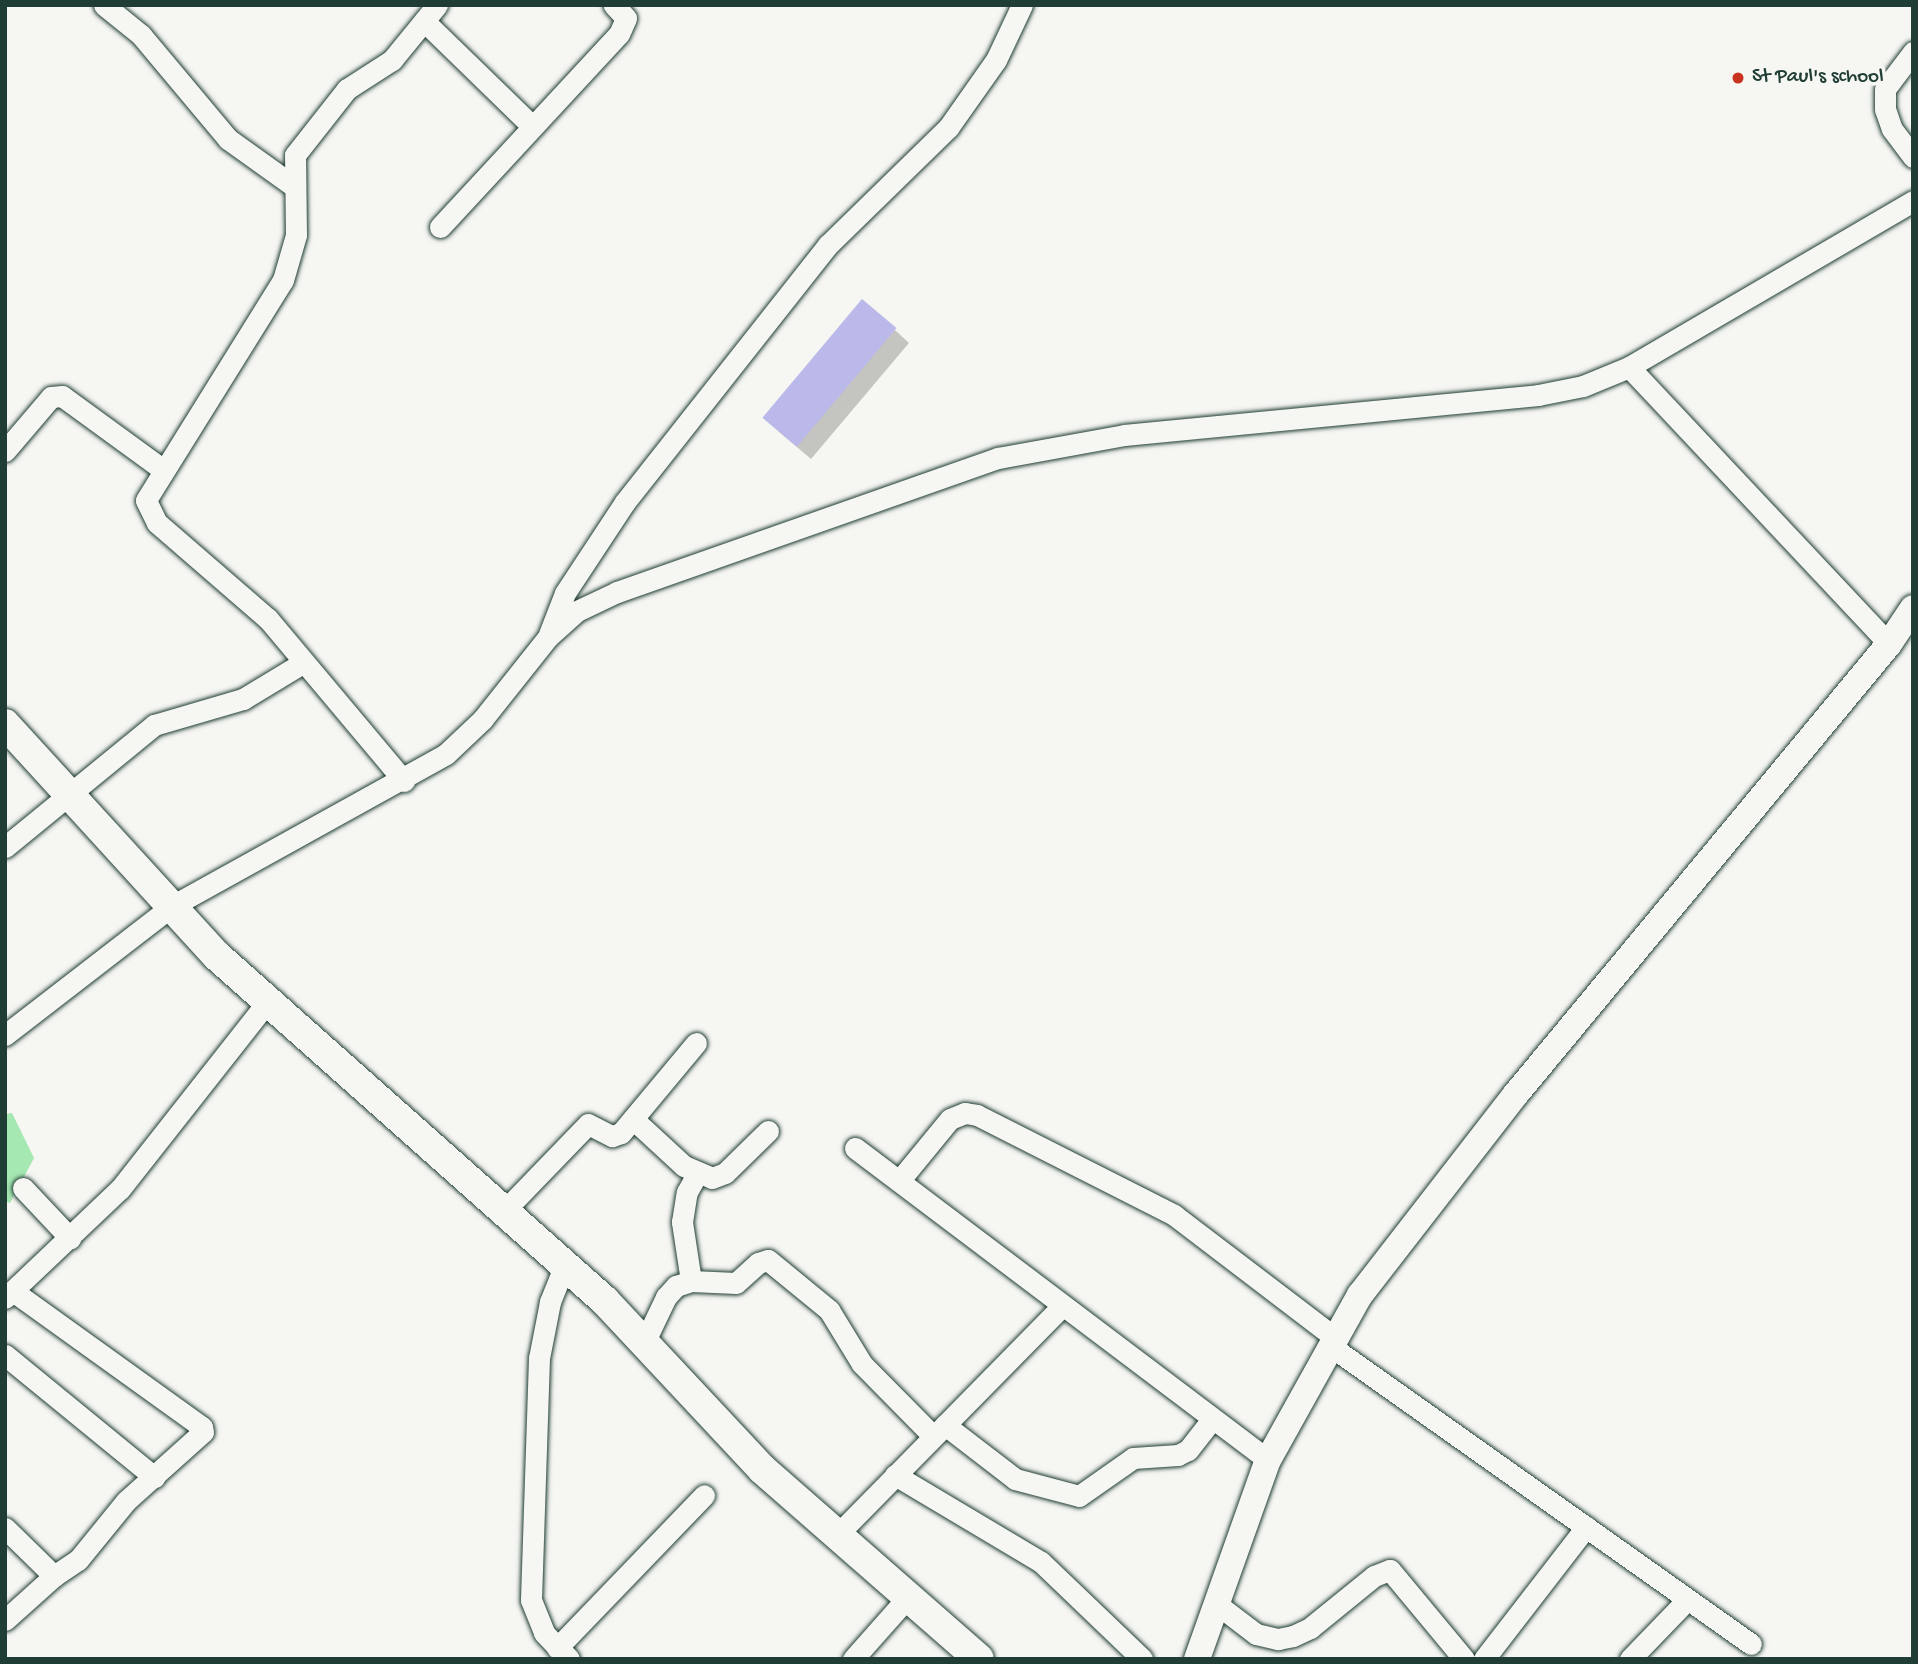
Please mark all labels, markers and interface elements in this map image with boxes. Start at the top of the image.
place label: St Paul's school [1752,65,1884,91]
marker: St Paul's school [1730,70,1746,86]

